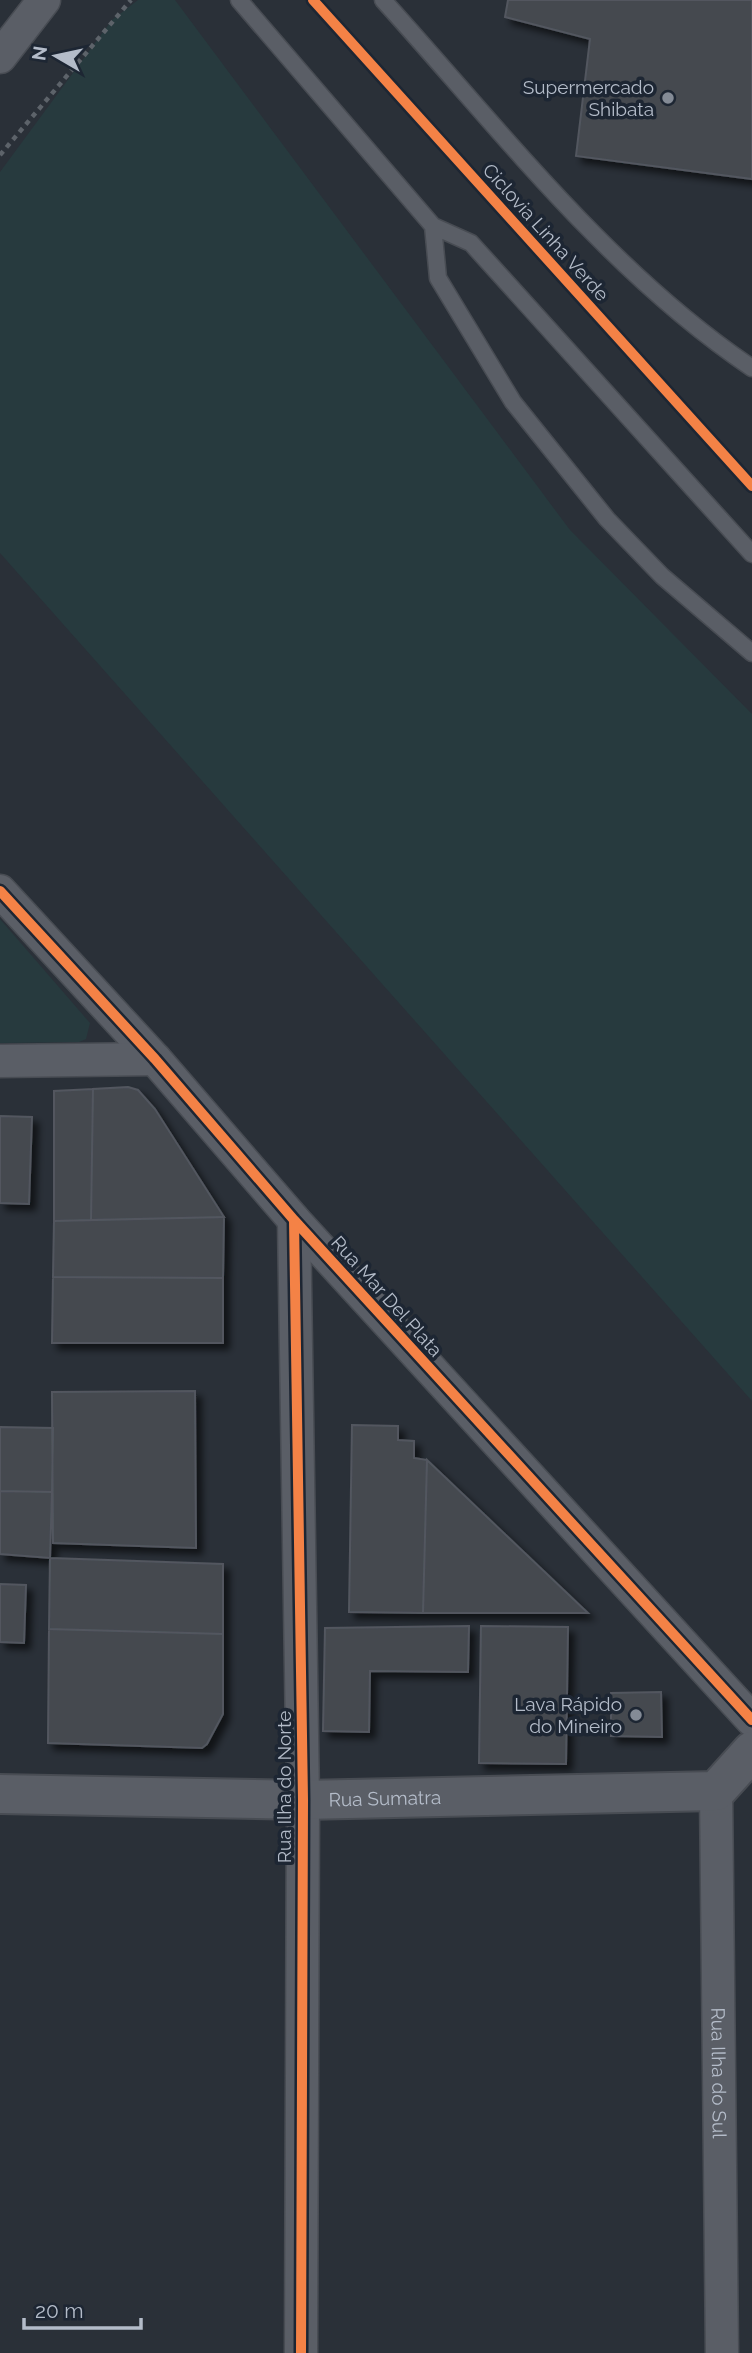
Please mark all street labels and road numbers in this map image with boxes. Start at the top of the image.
street label: Ciclovia Linha Verde [479,159,613,305]
street label: Rua Mar Del Plata [327,1231,447,1361]
street label: Rua Ilha do Norte [273,1711,295,1863]
street label: Rua Sumatra [328,1786,442,1810]
street label: Rua Ilha do Sul [707,2007,731,2139]

